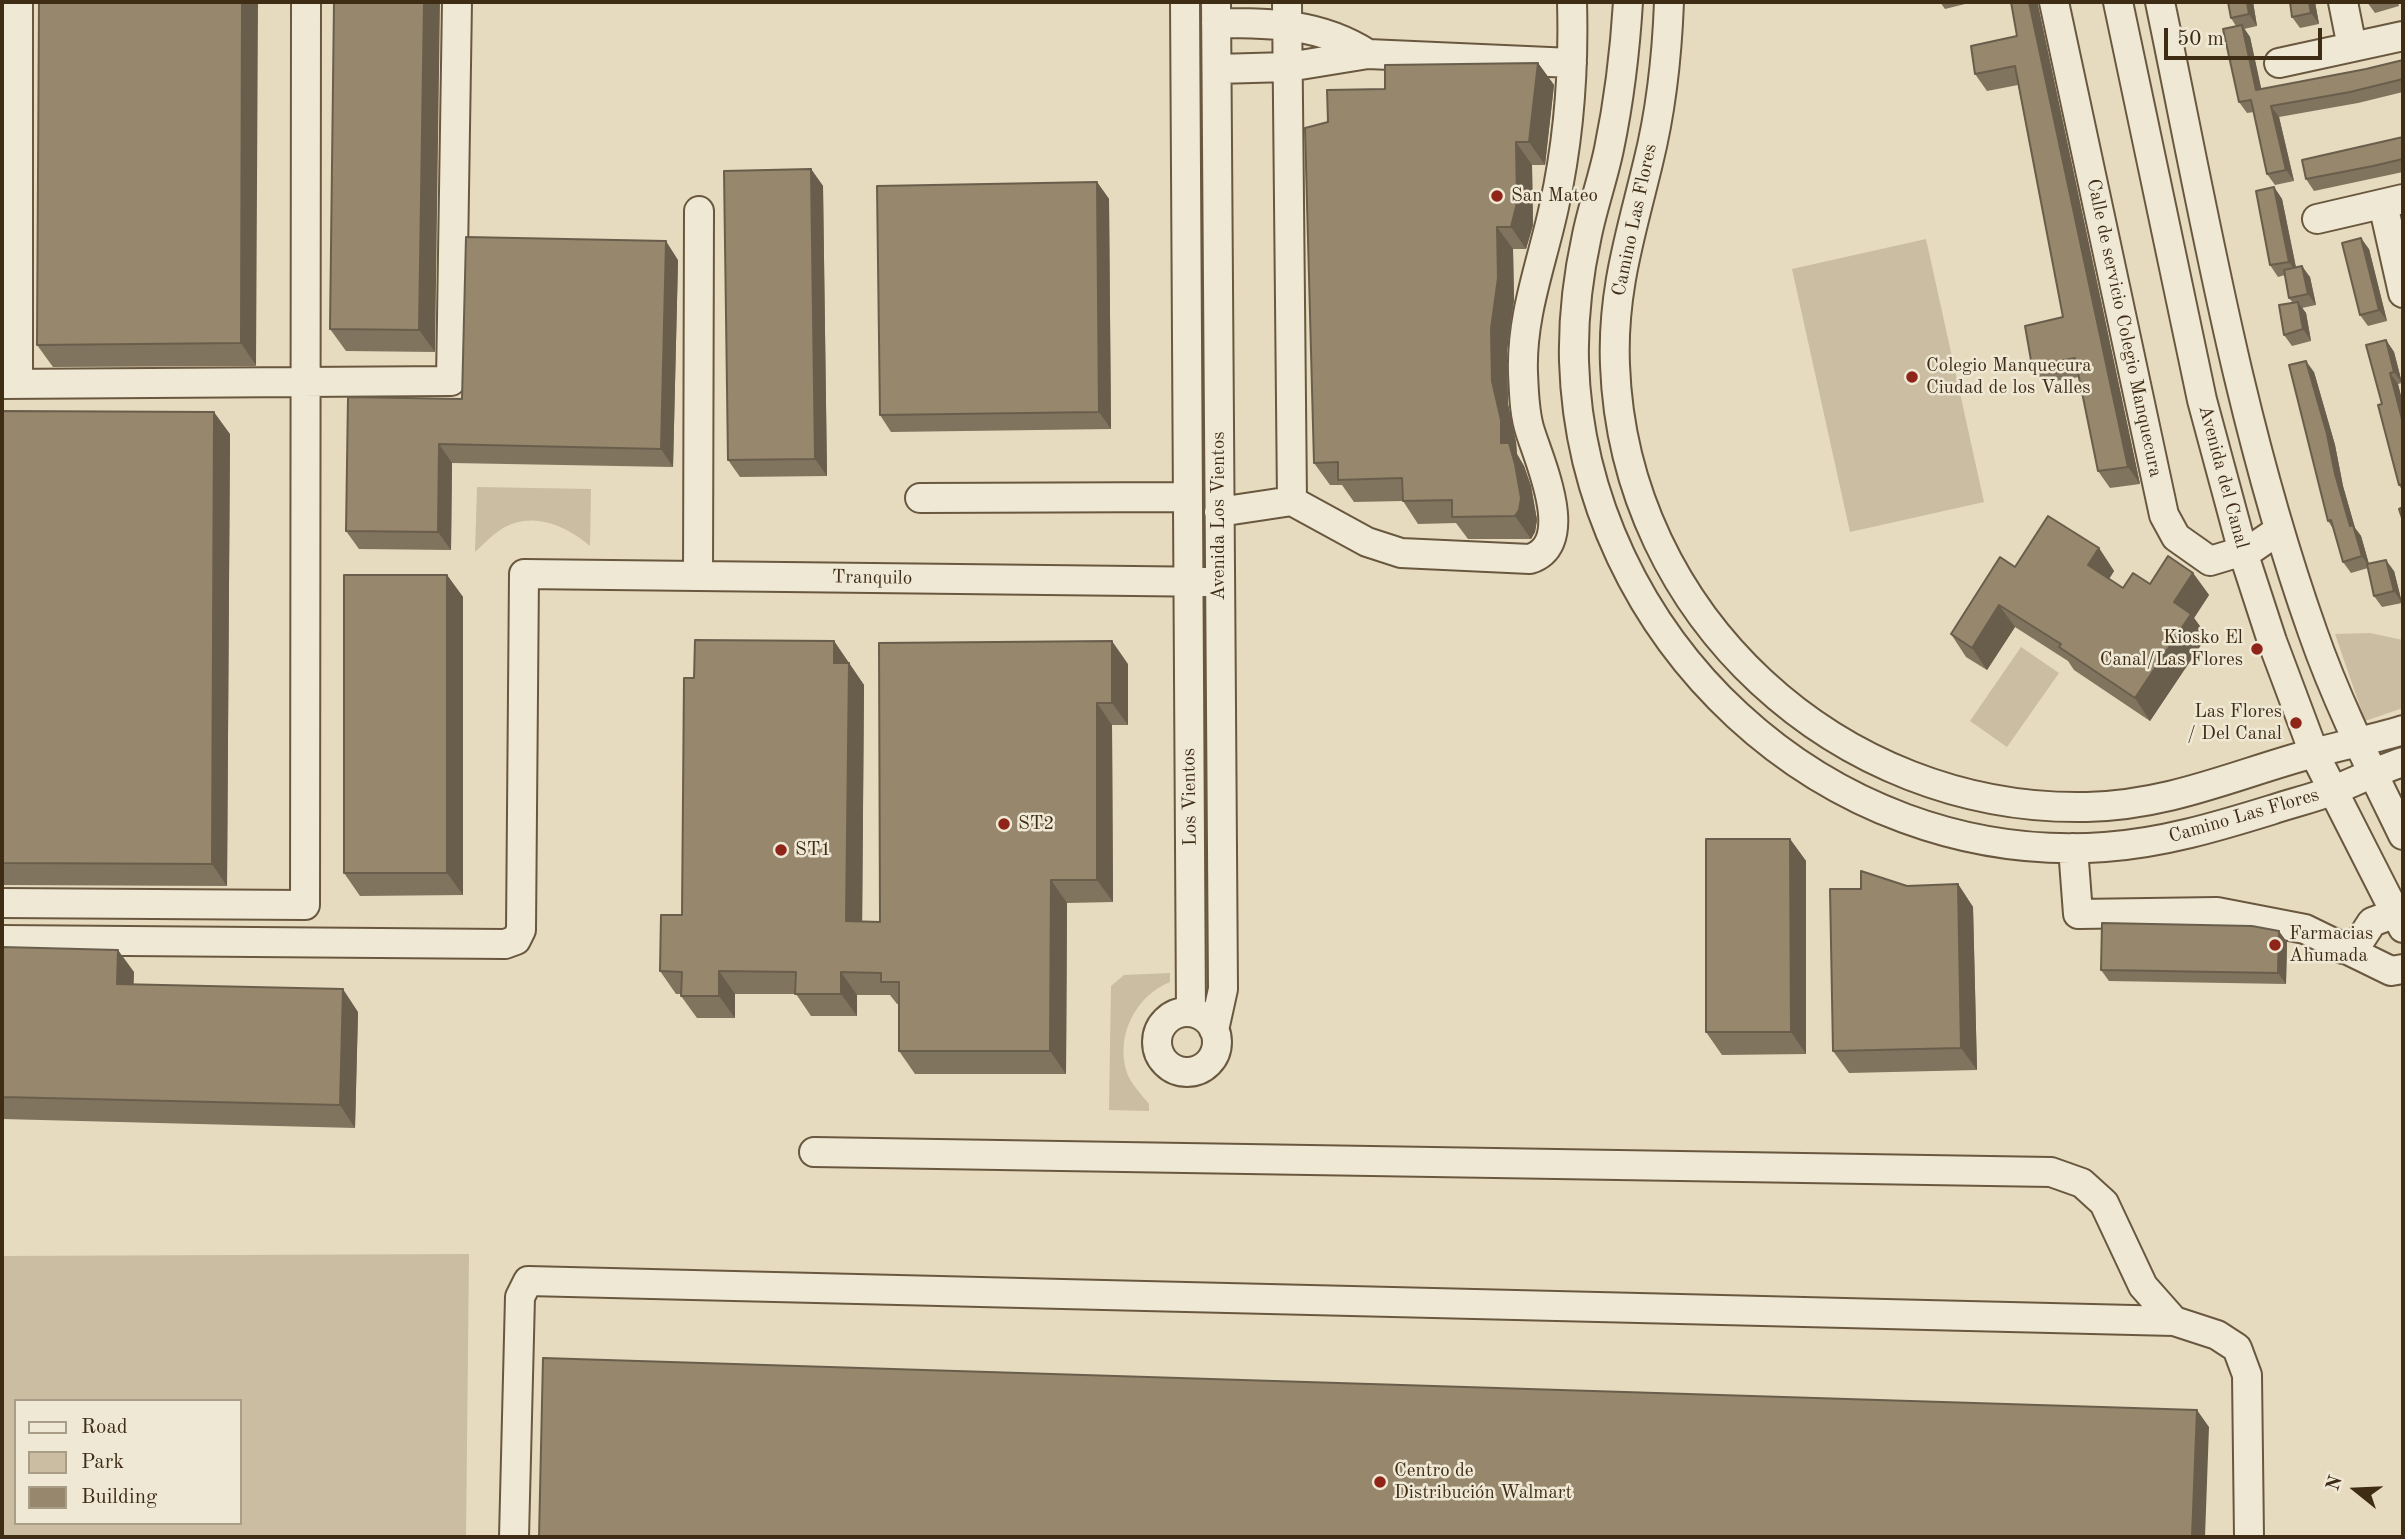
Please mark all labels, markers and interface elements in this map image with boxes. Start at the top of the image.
scale bar [2167,14,2324,58]
text: 50 m [2177,29,2224,50]
street label: Camino Las Flores [1608,142,1662,298]
street label: Calle de servicio Colegio Manquecura [2081,177,2167,479]
place label: San Mateo [1511,185,1598,207]
marker: San Mateo [1489,188,1505,204]
place label: Colegio Manquecura Ciudad de los Valles [1926,355,2092,399]
marker: Colegio Manquecura Ciudad de los Valles [1904,369,1920,385]
street label: Avenida del Canal [2193,403,2253,551]
street label: Avenida Los Vientos [1208,431,1230,601]
street label: Tranquilo [832,566,912,590]
place label: Kiosko El Canal/Las Flores [2100,627,2243,671]
marker: Kiosko El Canal/Las Flores [2249,641,2265,657]
place label: Las Flores / Del Canal [2187,701,2282,745]
marker: Las Flores / Del Canal [2288,715,2304,731]
street label: Los Vientos [1178,748,1202,846]
street label: Camino Las Flores [2166,784,2322,848]
place label: ST2 [1018,813,1054,835]
marker: ST2 [996,816,1012,832]
place label: ST1 [795,839,831,861]
marker: ST1 [773,842,789,858]
place label: Farmacias Ahumada [2289,923,2373,967]
marker: Farmacias Ahumada [2267,937,2283,953]
legend [14,1399,242,1525]
text: Road [81,1417,128,1438]
text: Park [81,1452,124,1473]
north arrow [2321,1455,2391,1525]
place label: Centro de Distribución Walmart [1394,1460,1572,1504]
marker: Centro de Distribución Walmart [1372,1474,1388,1490]
text: N [2324,1474,2347,1493]
text: Building [81,1487,157,1508]

